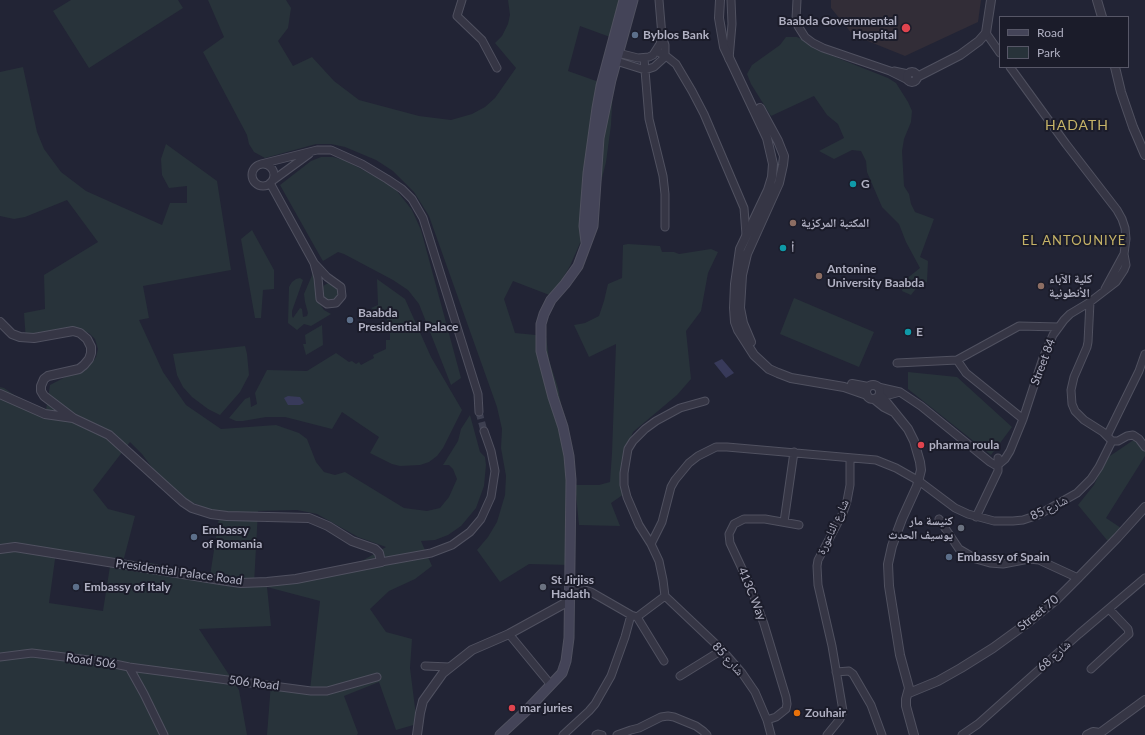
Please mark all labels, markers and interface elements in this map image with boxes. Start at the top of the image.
place label: Baabda Governmental Hospital [779,14,897,42]
legend [999,16,1129,68]
marker: Baabda Governmental Hospital [900,22,912,34]
text: Road [1037,25,1064,40]
place label: Byblos Bank [643,28,709,42]
marker: Byblos Bank [630,30,640,40]
text: Park [1037,45,1060,60]
district label: HADATH [1045,117,1109,133]
place label: G [861,177,870,191]
marker: G [848,179,858,189]
place label: المكتبة المركزية [801,216,869,230]
marker: المكتبة المركزية [788,218,798,228]
district label: EL ANTOUNIYE [1022,233,1126,249]
place label: أ [791,241,794,255]
marker: أ [778,243,788,253]
place label: Antonine University Baabda [827,262,924,290]
marker: Antonine University Baabda [814,271,824,281]
place label: كلية الآباء الأنطونية [1049,272,1092,300]
marker: كلية الآباء الأنطونية [1036,281,1046,291]
place label: Baabda Presidential Palace [358,306,458,334]
marker: Baabda Presidential Palace [345,315,355,325]
place label: E [916,325,923,339]
marker: E [903,327,913,337]
street label: Street 84 [1028,337,1058,387]
place label: pharma roula [929,438,999,452]
marker: pharma roula [916,440,926,450]
street label: شارع 85 [1028,493,1070,523]
street label: شارع الناعورة [814,497,852,557]
place label: كنيسة مار يوسيف الحدث [888,514,953,542]
place label: Embassy of Romania [202,523,262,551]
marker: كنيسة مار يوسيف الحدث [956,523,966,533]
marker: Embassy of Romania [189,532,199,542]
place label: Embassy of Spain [957,550,1050,564]
marker: Embassy of Spain [944,552,954,562]
street label: Presidential Palace Road [115,556,243,588]
street label: 413C Way [735,565,769,623]
place label: St Jirjiss Hadath [551,573,594,601]
place label: Embassy of Italy [84,580,171,594]
marker: Embassy of Italy [71,582,81,592]
marker: St Jirjiss Hadath [538,582,548,592]
street label: Street 70 [1015,592,1061,634]
street label: شارع 68 [1034,637,1074,675]
street label: شارع 85 [709,639,747,679]
street label: Road 506 [65,650,117,672]
street label: 506 Road [228,673,280,693]
place label: mar juries [520,701,573,715]
marker: mar juries [507,703,517,713]
place label: Zouhair [805,706,846,720]
marker: Zouhair [792,708,802,718]

